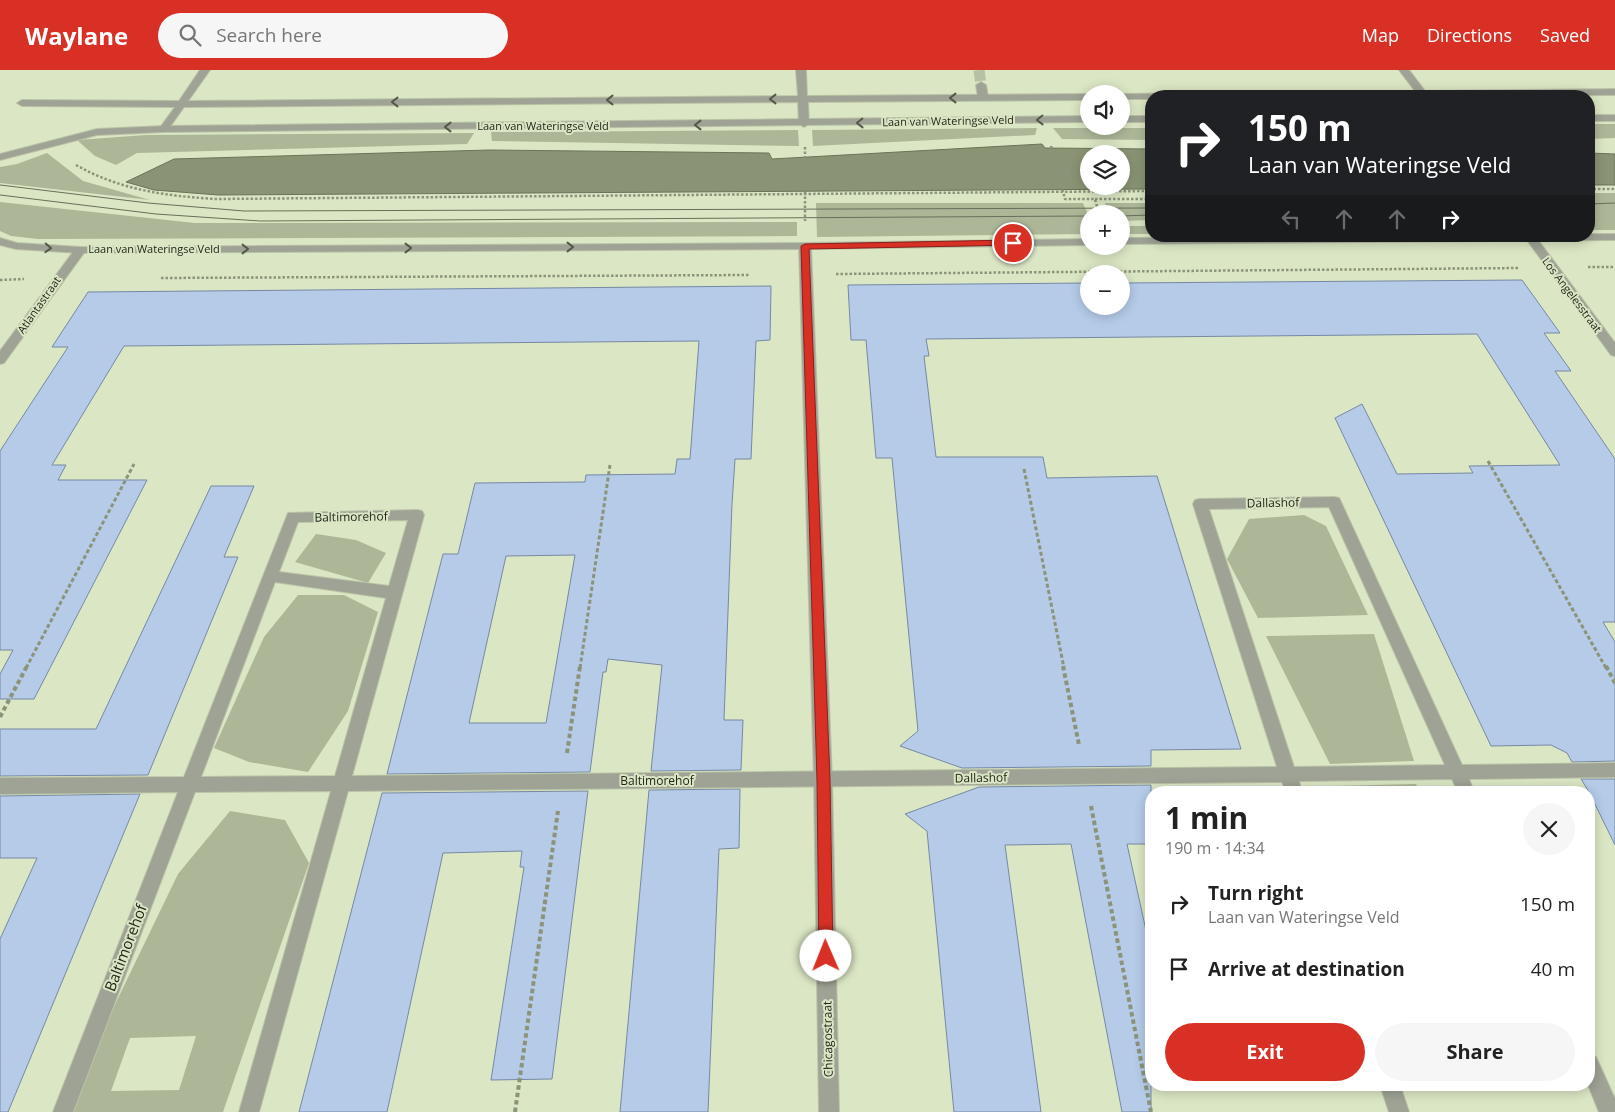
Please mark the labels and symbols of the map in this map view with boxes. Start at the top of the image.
one-way arrow [948,93,956,103]
one-way arrow [768,94,776,104]
one-way arrow [606,95,614,105]
one-way arrow [391,97,398,107]
street label: Laan van Wateringse Veld [882,112,1014,129]
one-way arrow [1036,115,1044,125]
street label: Laan van Wateringse Veld [477,118,609,133]
one-way arrow [856,118,864,128]
one-way arrow [693,120,701,130]
one-way arrow [443,122,451,132]
pin [992,222,1034,264]
street label: Laan van Wateringse Veld [88,241,220,256]
one-way arrow [566,242,574,252]
one-way arrow [44,243,52,253]
one-way arrow [404,243,412,253]
one-way arrow [242,244,249,254]
street label: Los Angelesstraat [1539,254,1606,335]
street label: Atlantastraat [13,273,64,336]
street label: Dallashof [1247,494,1300,511]
street label: Baltimorehof [314,507,389,526]
street label: Dallashof [955,769,1008,786]
street label: Baltimorehof [620,772,695,789]
street label: Baltimorehof [99,900,151,994]
position arrow [799,929,851,981]
street label: Chicagostraat [818,1001,837,1077]

